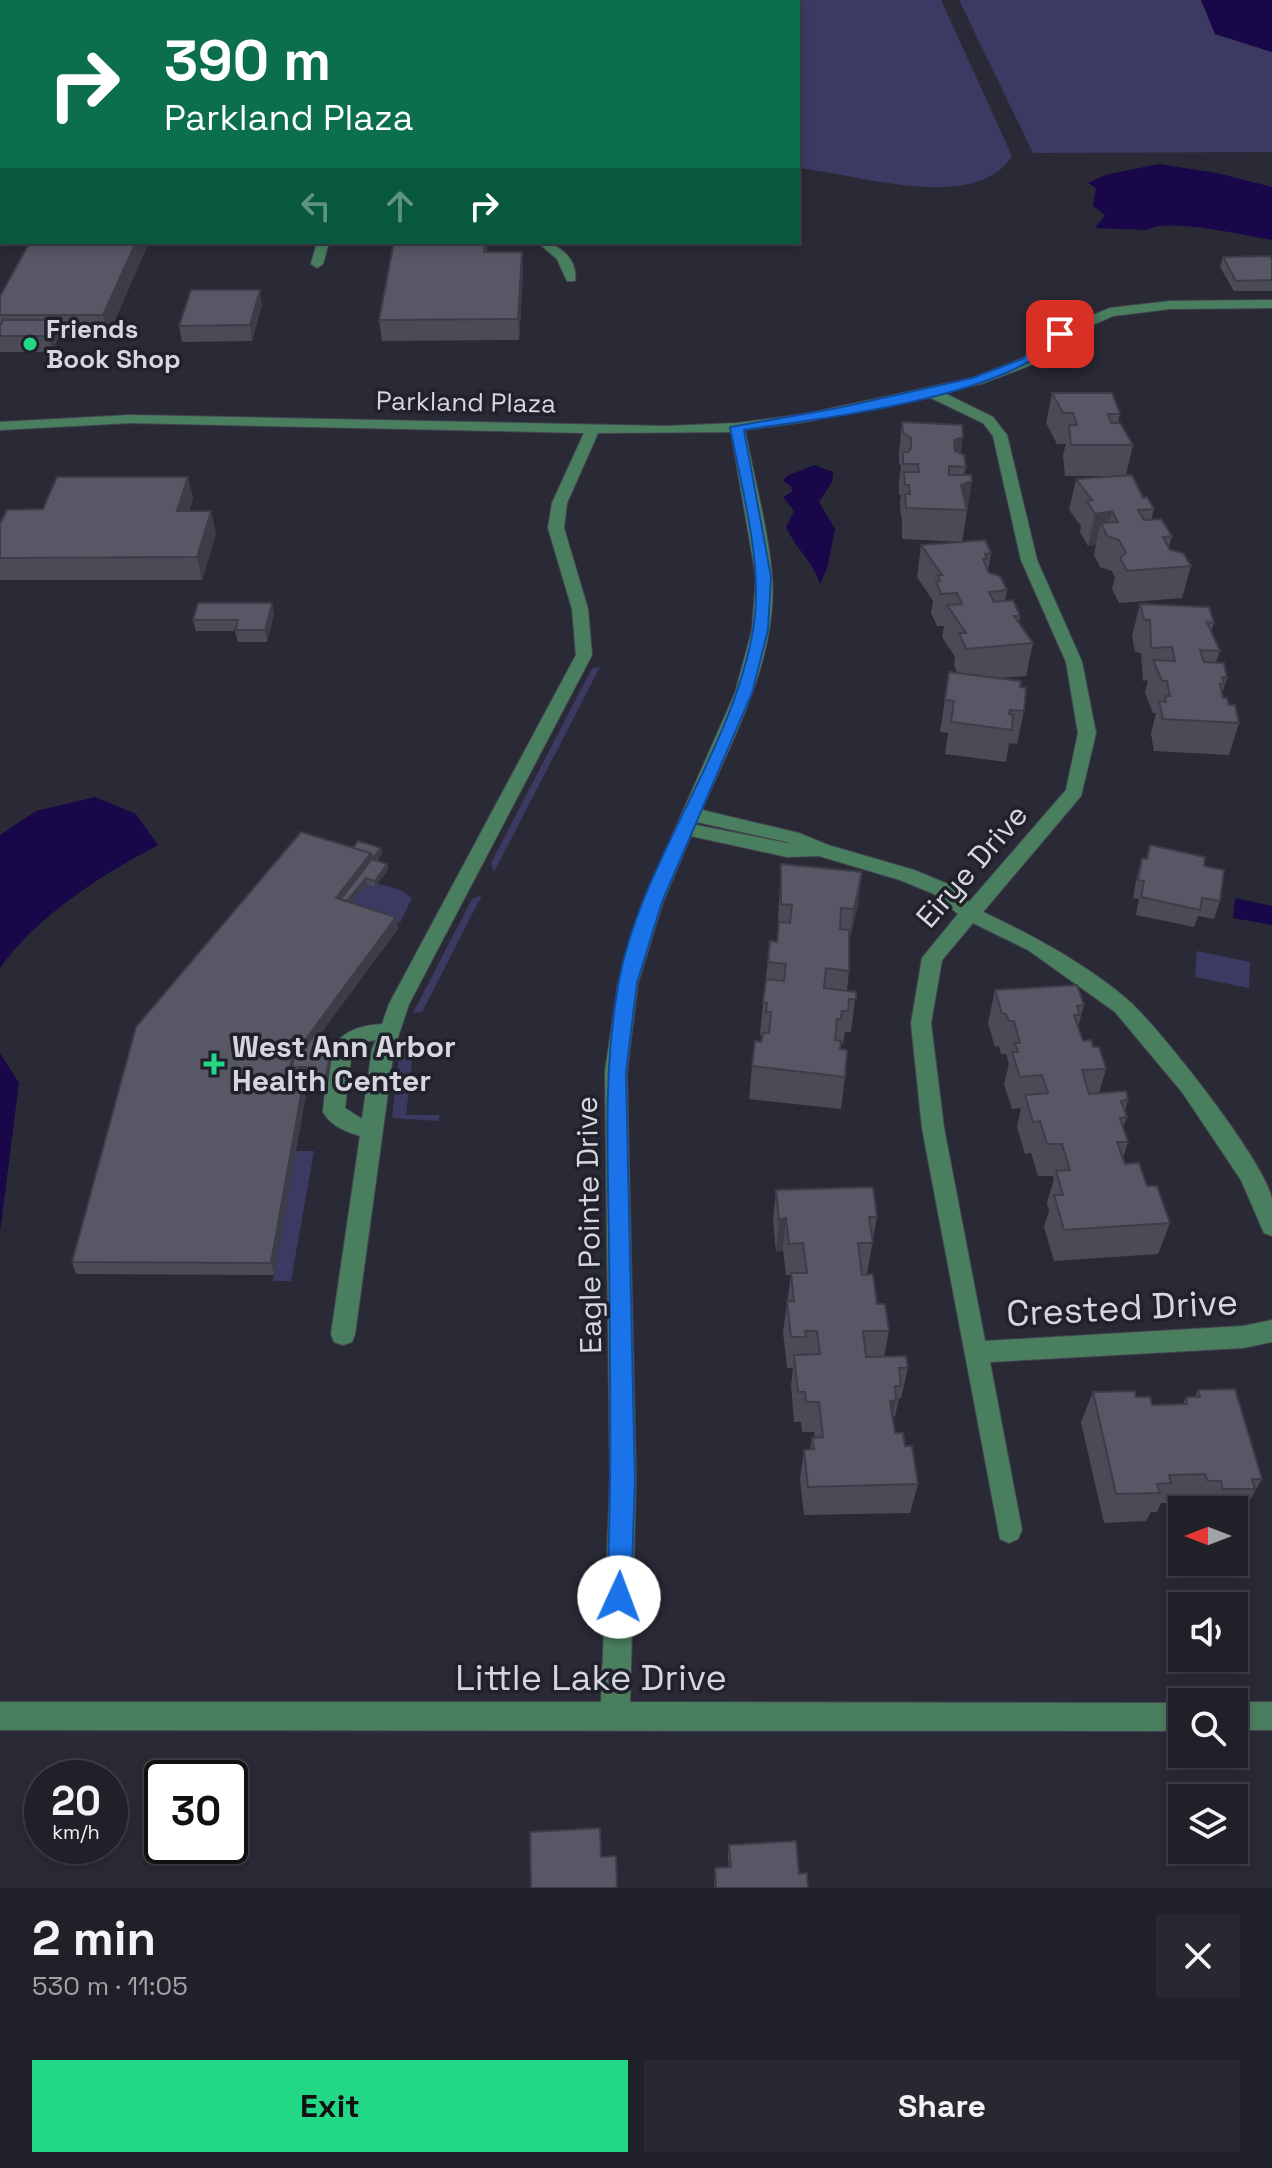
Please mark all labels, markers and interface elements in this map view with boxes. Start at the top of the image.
text: 390 m [164,25,331,96]
icon: right [32,32,136,136]
text: Parkland Plaza [164,95,413,141]
icon: left [294,184,338,228]
icon: ahead [378,184,422,228]
icon: right [462,184,506,228]
pin [1026,300,1094,368]
place label: Friends Book Shop [46,312,181,376]
icon: arrive [1038,312,1082,356]
marker: Friends Book Shop [21,335,39,353]
street label: Parkland Plaza [376,383,556,421]
street label: Eirye Drive [907,796,1036,936]
place label: West Ann Arbor Health Center [232,1027,456,1100]
marker: West Ann Arbor Health Center [203,1053,225,1075]
street label: Eagle Pointe Drive [567,1096,610,1354]
street label: Crested Drive [1005,1279,1239,1337]
north arrow [1168,1496,1248,1576]
map controls [1168,1496,1248,1864]
position arrow [577,1555,661,1639]
button: sound [1168,1592,1248,1672]
street label: Little Lake Drive [455,1655,727,1701]
button: search [1168,1688,1248,1768]
speed limit sign: 30 [144,1760,248,1864]
text: 20 [51,1776,101,1827]
button: layers [1168,1784,1248,1864]
text: km/h [52,1819,100,1845]
text: 2 min [32,1908,156,1969]
button: close [1156,1914,1240,1998]
text: 530 m · 11:05 [32,1969,188,2003]
button: Exit [32,2060,628,2152]
button: Share [644,2060,1240,2152]

